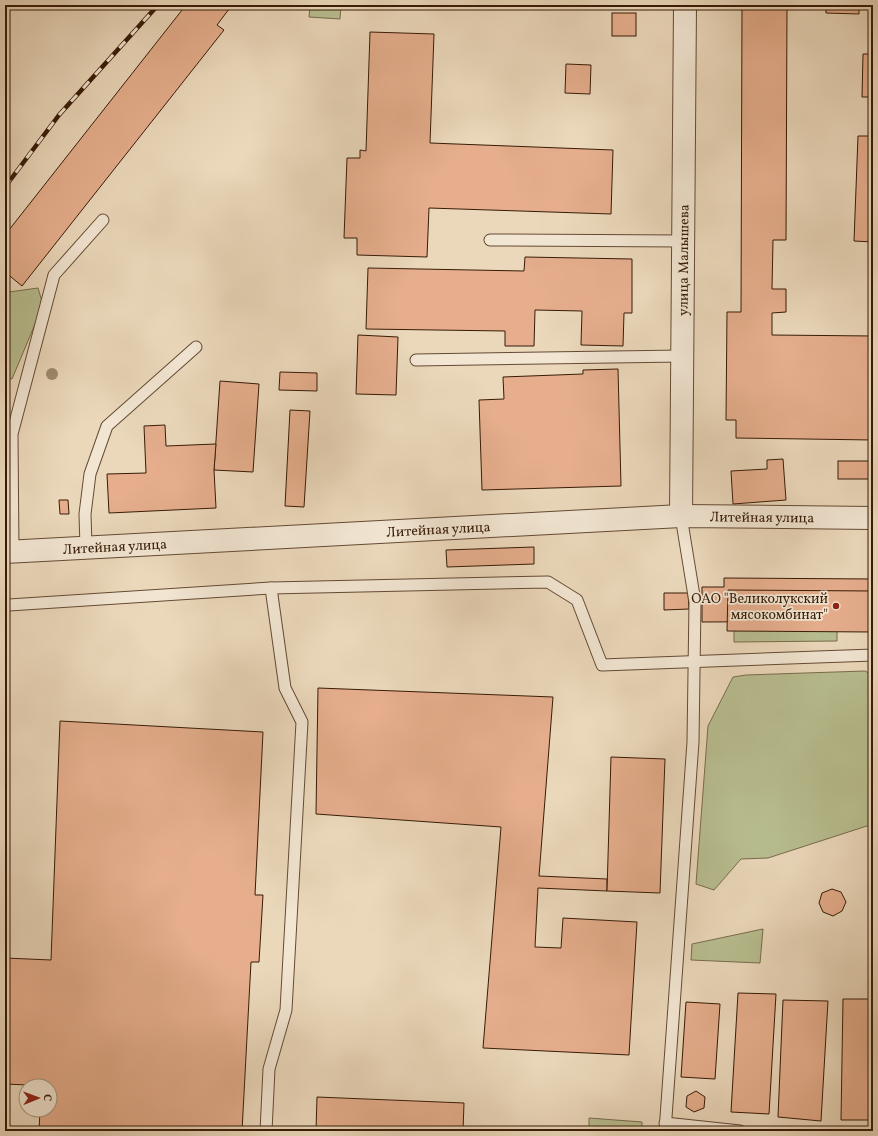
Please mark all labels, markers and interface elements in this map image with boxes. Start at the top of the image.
street label: улица Малышева [675,204,694,316]
street label: Литейная улица [710,508,814,528]
street label: Литейная улица [386,518,491,543]
street label: Литейная улица [62,535,168,560]
place label: ОАО "Великолукский мясокомбинат" [691,590,828,625]
marker: ОАО "Великолукский мясокомбинат" [831,601,841,611]
north arrow [18,1078,58,1118]
text: С [39,1094,54,1102]

